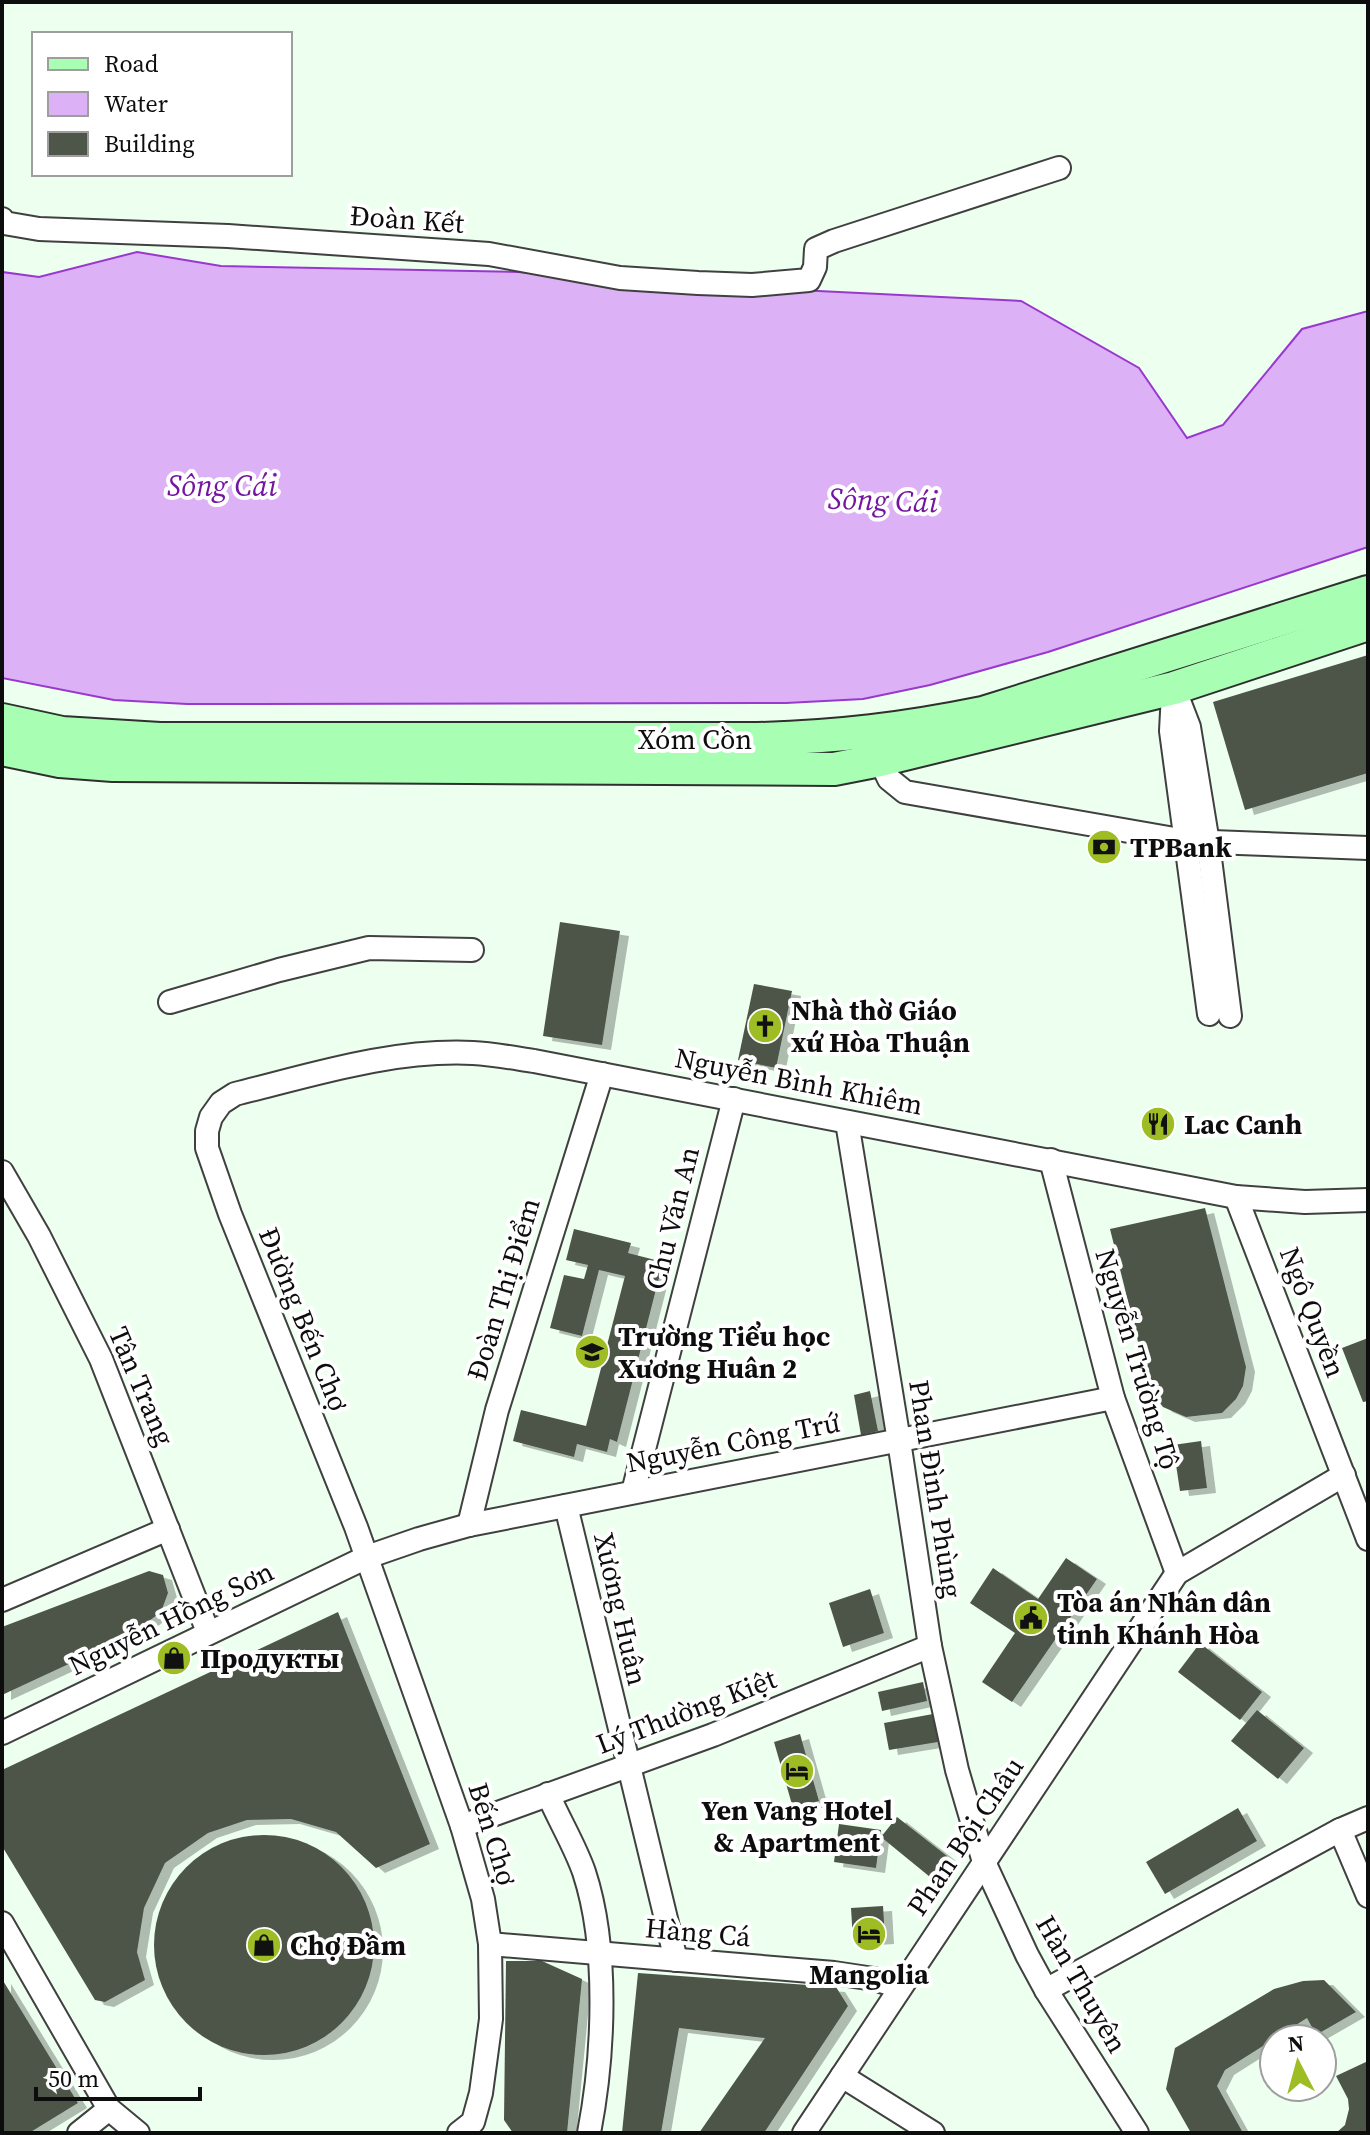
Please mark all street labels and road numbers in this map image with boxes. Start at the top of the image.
street label: Đoàn Kết [349,196,466,242]
street label: Xóm Cồn [638,720,752,758]
street label: Nguyễn Bình Khiêm [672,1038,926,1124]
street label: Chu Văn An [636,1142,708,1294]
street label: Đoàn Thị Điểm [457,1193,549,1385]
street label: Đường Bến Chợ [250,1222,358,1416]
street label: Ngô Quyền [1271,1241,1355,1383]
street label: Nguyễn Trường Tộ [1086,1244,1190,1474]
street label: Tân Trang [100,1321,184,1451]
street label: Phan Đình Phùng [900,1377,972,1601]
street label: Nguyễn Công Trứ [623,1403,843,1481]
street label: Xương Huân [585,1529,657,1689]
street label: Nguyễn Hồng Sơn [62,1552,280,1684]
street label: Lý Thường Kiệt [591,1659,782,1763]
street label: Phan Bội Châu [898,1749,1032,1923]
street label: Bến Chợ [459,1778,527,1890]
street label: Hàng Cá [644,1908,753,1956]
street label: Hàn Thuyên [1027,1908,1137,2060]

